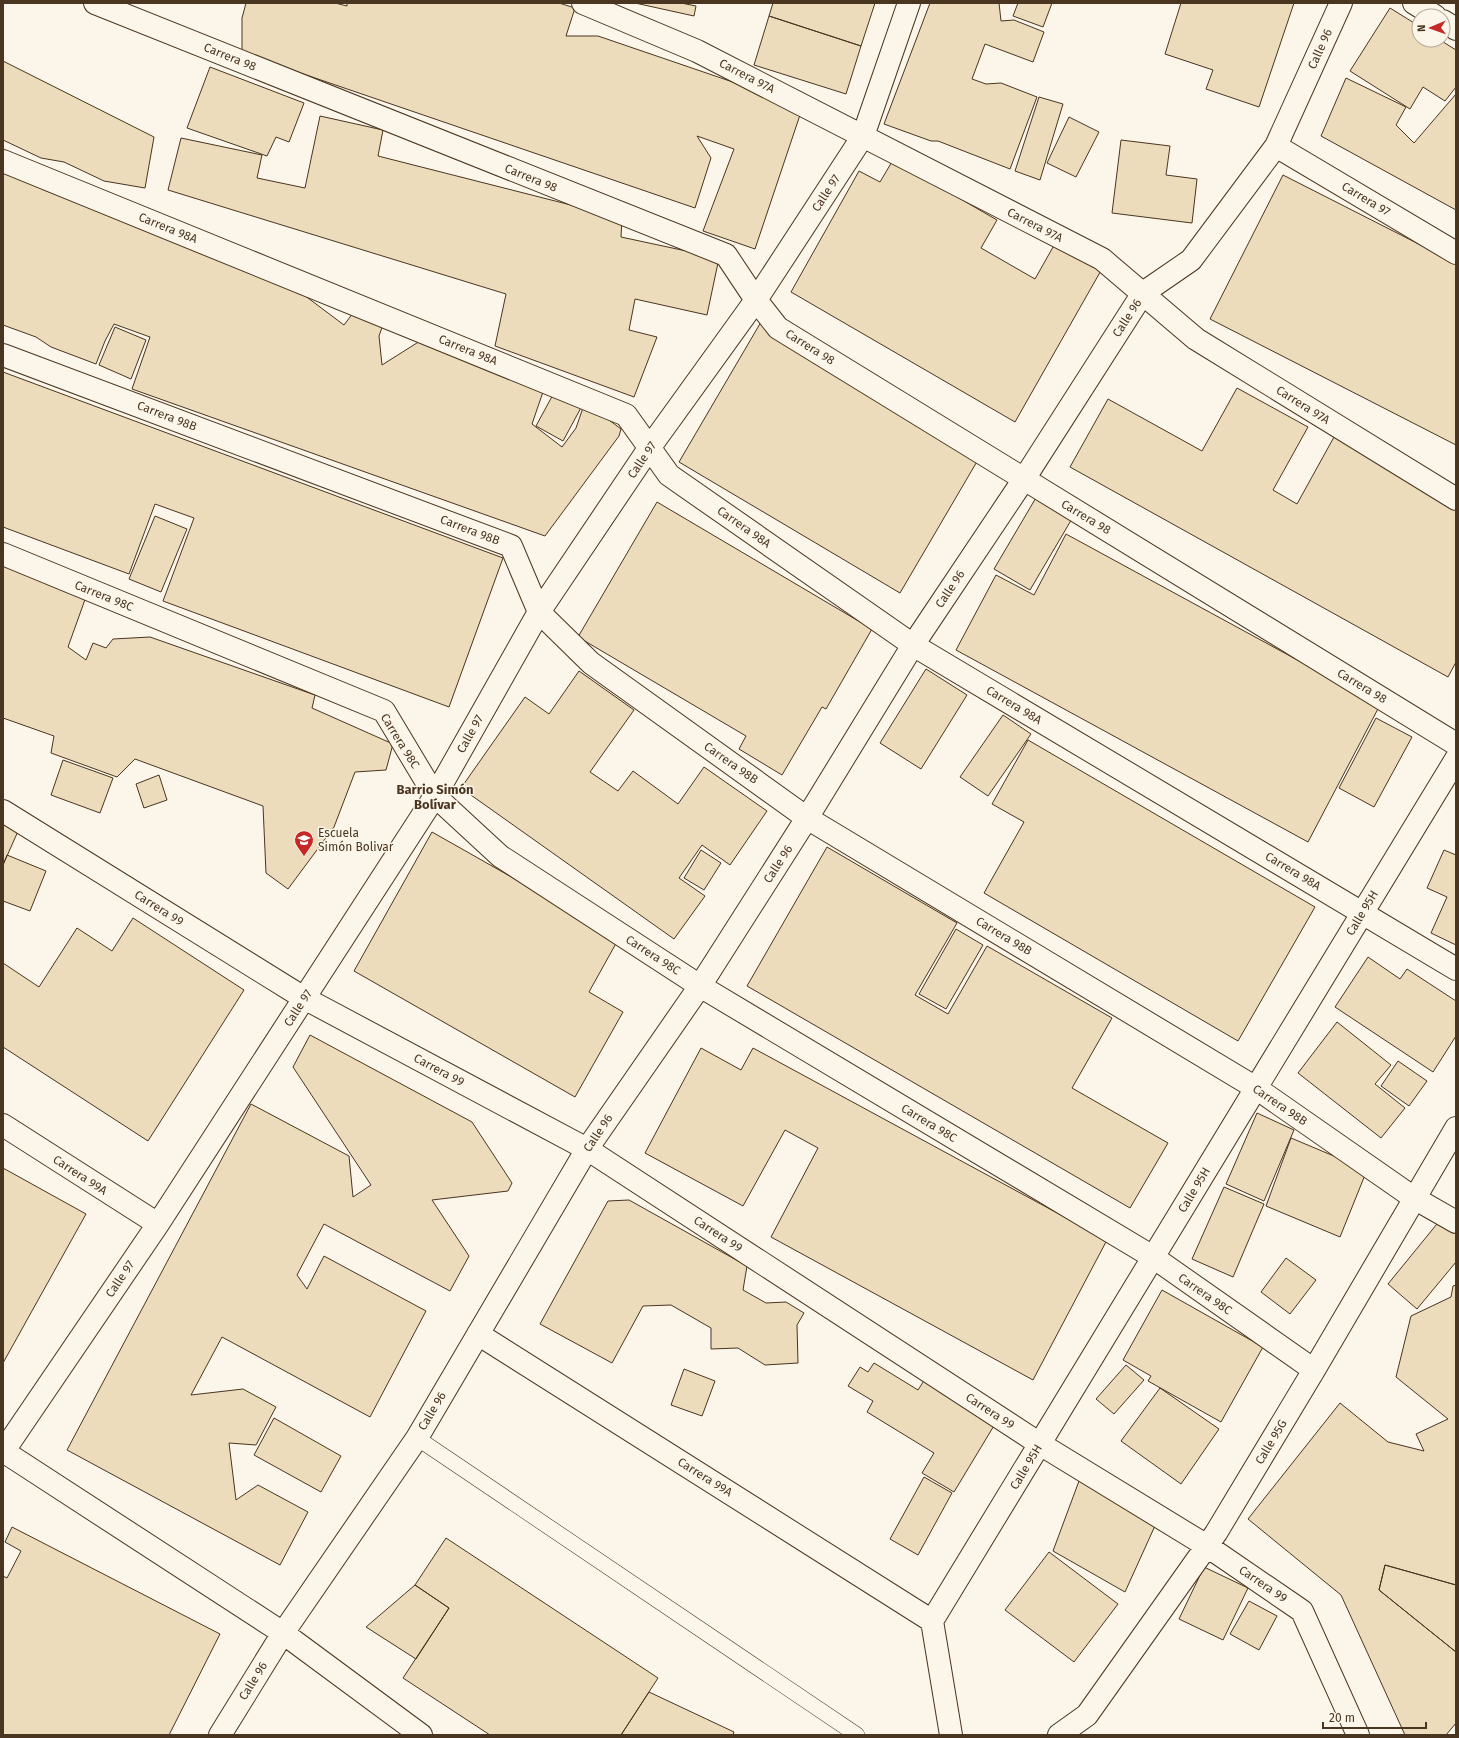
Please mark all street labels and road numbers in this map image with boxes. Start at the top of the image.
street label: Calle 96 [1305,27,1335,71]
street label: Carrera 98 [202,40,259,74]
street label: Carrera 97A [717,56,777,96]
street label: Carrera 98 [503,161,560,195]
street label: Calle 97 [809,172,843,214]
street label: Carrera 97 [1339,179,1393,219]
street label: Carrera 97A [1005,205,1065,245]
street label: Carrera 98A [137,210,200,246]
street label: Calle 96 [1110,296,1144,340]
street label: Carrera 98 [783,326,838,368]
street label: Carrera 98A [437,332,500,368]
street label: Carrera 97A [1274,383,1332,427]
street label: Carrera 98B [135,398,199,434]
street label: Calle 97 [625,439,659,481]
street label: Carrera 98 [1059,497,1114,537]
street label: Carrera 98A [714,503,774,551]
street label: Carrera 98B [438,512,502,548]
street label: Calle 96 [932,568,968,610]
street label: Carrera 98C [73,578,136,614]
street label: Carrera 98 [1335,666,1390,706]
street label: Carrera 98A [984,683,1044,727]
street label: Carrera 98C [378,711,423,771]
street label: Calle 97 [454,713,486,755]
street label: Carrera 98B [701,739,761,787]
street label: Calle 96 [761,842,795,886]
street label: Carrera 98A [1263,849,1323,893]
street label: Carrera 99 [132,887,186,929]
street label: Calle 95H [1343,888,1381,938]
street label: Carrera 98B [974,914,1034,958]
street label: Carrera 98C [623,932,683,978]
street label: Calle 97 [281,987,315,1029]
street label: Carrera 99 [411,1051,467,1089]
street label: Carrera 98B [1250,1082,1310,1128]
street label: Carrera 98C [899,1101,959,1145]
street label: Calle 96 [580,1112,616,1154]
street label: Carrera 99A [50,1152,110,1198]
street label: Calle 95H [1175,1165,1213,1215]
street label: Carrera 99 [691,1213,745,1255]
street label: Calle 97 [103,1258,137,1300]
street label: Carrera 98C [1176,1270,1235,1318]
street label: Calle 96 [415,1389,449,1433]
street label: Carrera 99 [963,1390,1017,1432]
street label: Calle 95G [1252,1417,1290,1467]
street label: Calle 95H [1007,1442,1045,1492]
street label: Carrera 99A [675,1455,735,1499]
street label: Carrera 99 [1236,1563,1290,1605]
street label: Calle 96 [236,1659,270,1703]

